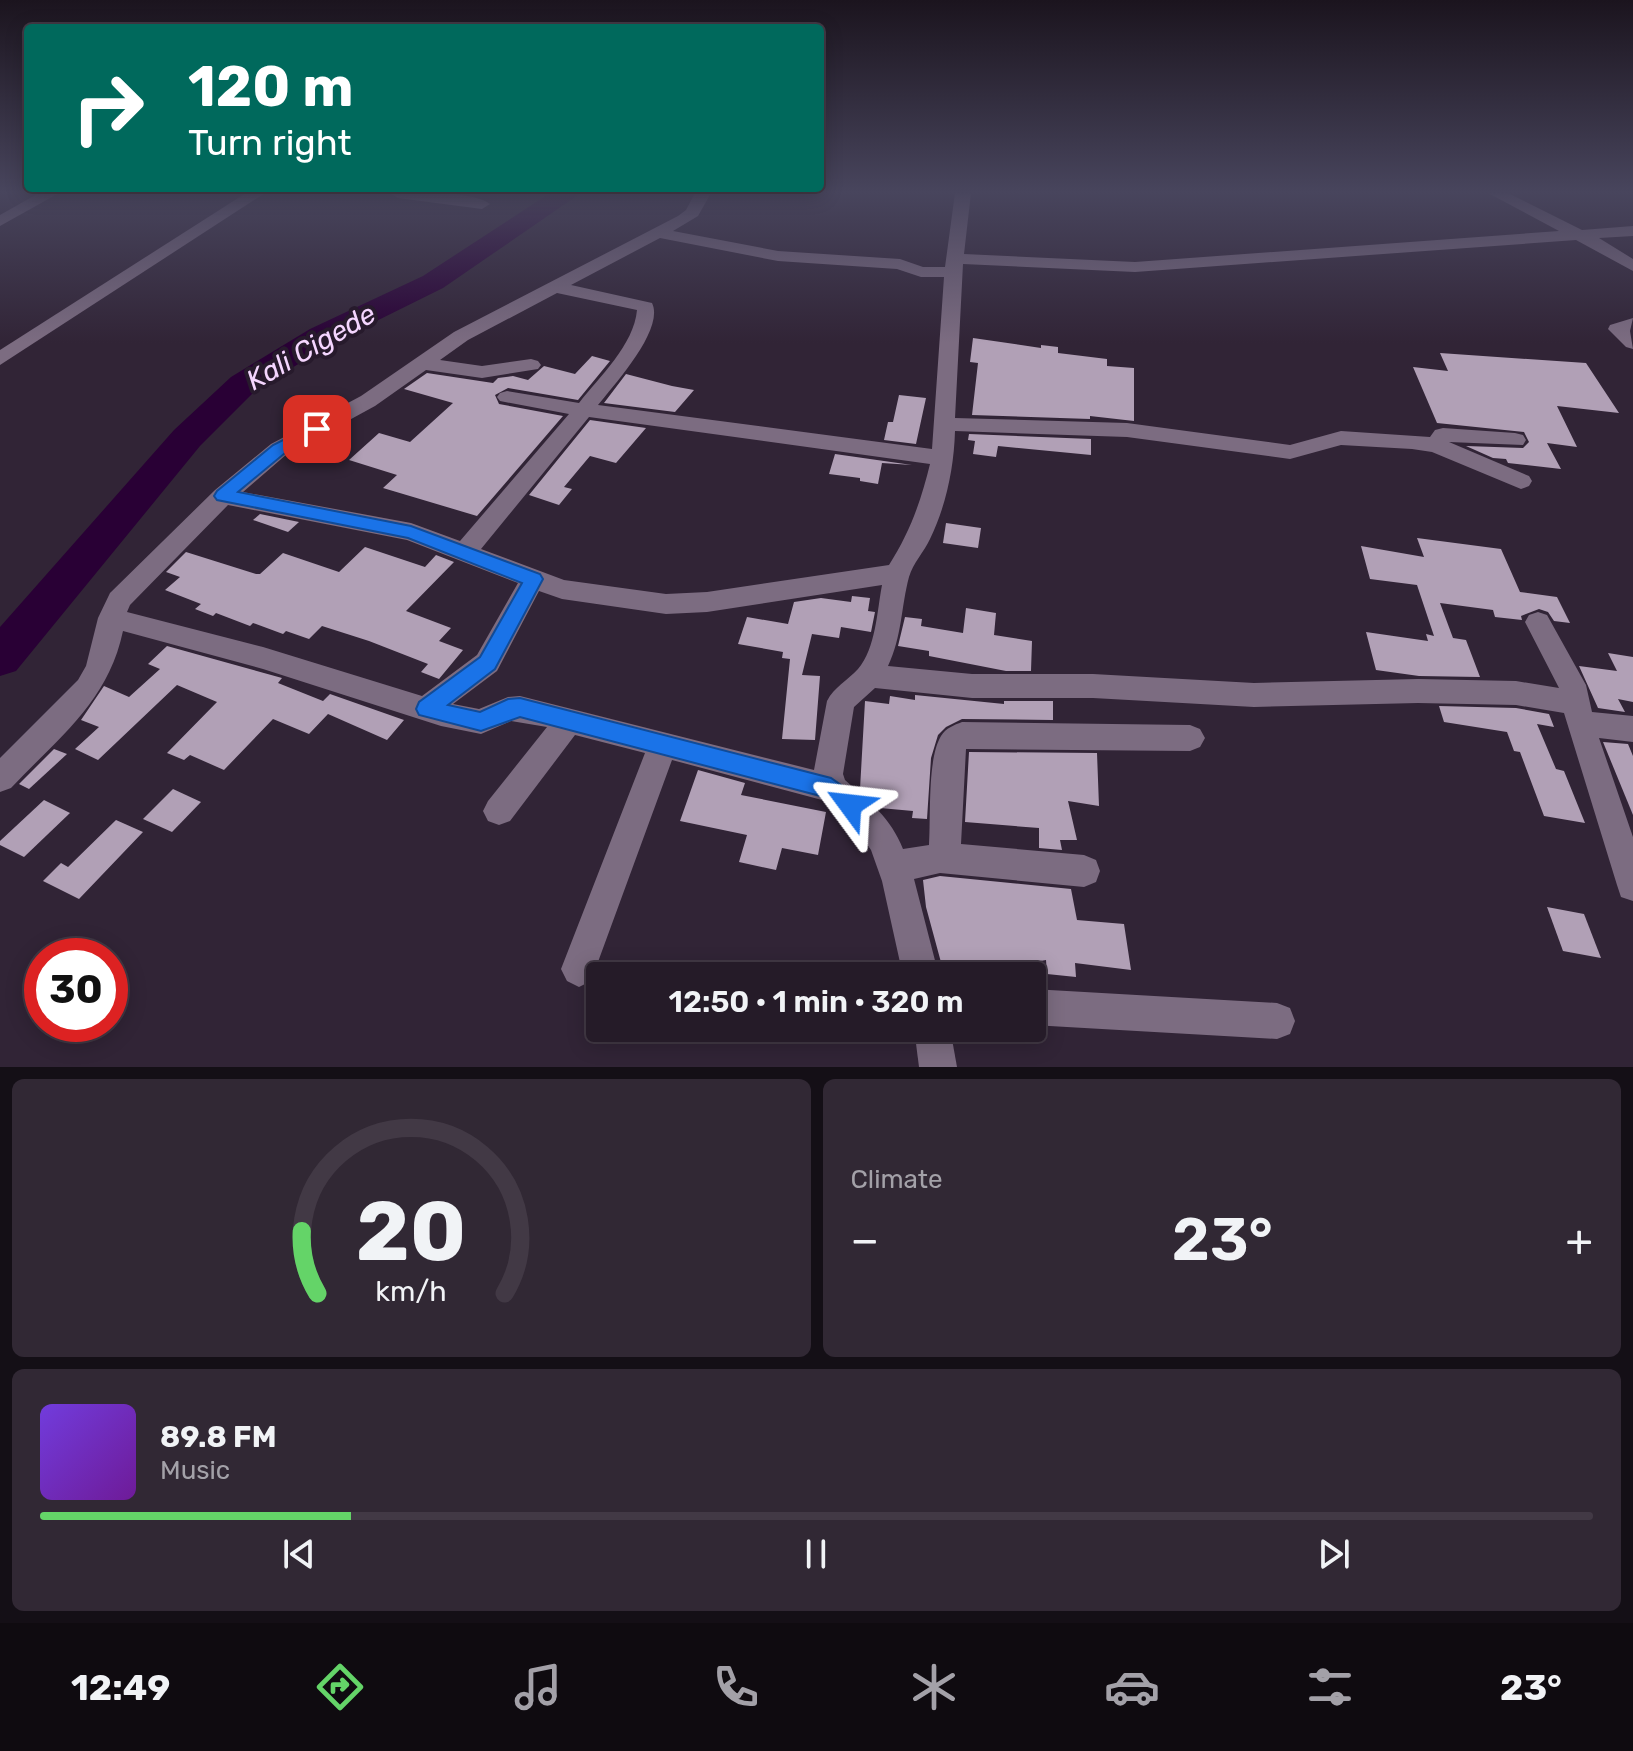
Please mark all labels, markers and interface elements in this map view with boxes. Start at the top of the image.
text: 120 m [188,54,354,120]
icon: right [56,56,160,160]
text: Turn right [188,121,352,164]
water label: Kali Cigede [241,297,382,397]
pin [283,395,351,463]
icon: arrive [295,407,339,451]
position arrow [808,763,892,847]
speed limit sign: 30 [24,938,128,1042]
text: 12:50 · 1 min · 320 m [669,984,963,1020]
text: Climate [851,1164,943,1195]
text: 20 [356,1182,467,1281]
text: 23° [1172,1204,1273,1275]
text: − [851,1214,879,1266]
text: + [1566,1214,1593,1266]
text: km/h [376,1274,447,1308]
text: 89.8 FM [160,1419,276,1455]
text: Music [160,1455,230,1486]
icon: previous [277,1532,321,1576]
icon: pause [794,1532,838,1576]
icon: next [1312,1532,1356,1576]
icon: directions [312,1659,368,1715]
icon: music [510,1659,566,1715]
icon: phone [708,1659,764,1715]
icon: climate [906,1659,962,1715]
icon: car [1104,1659,1160,1715]
icon: filters [1302,1659,1358,1715]
text: 12:49 [71,1666,170,1709]
text: 23° [1500,1666,1562,1709]

